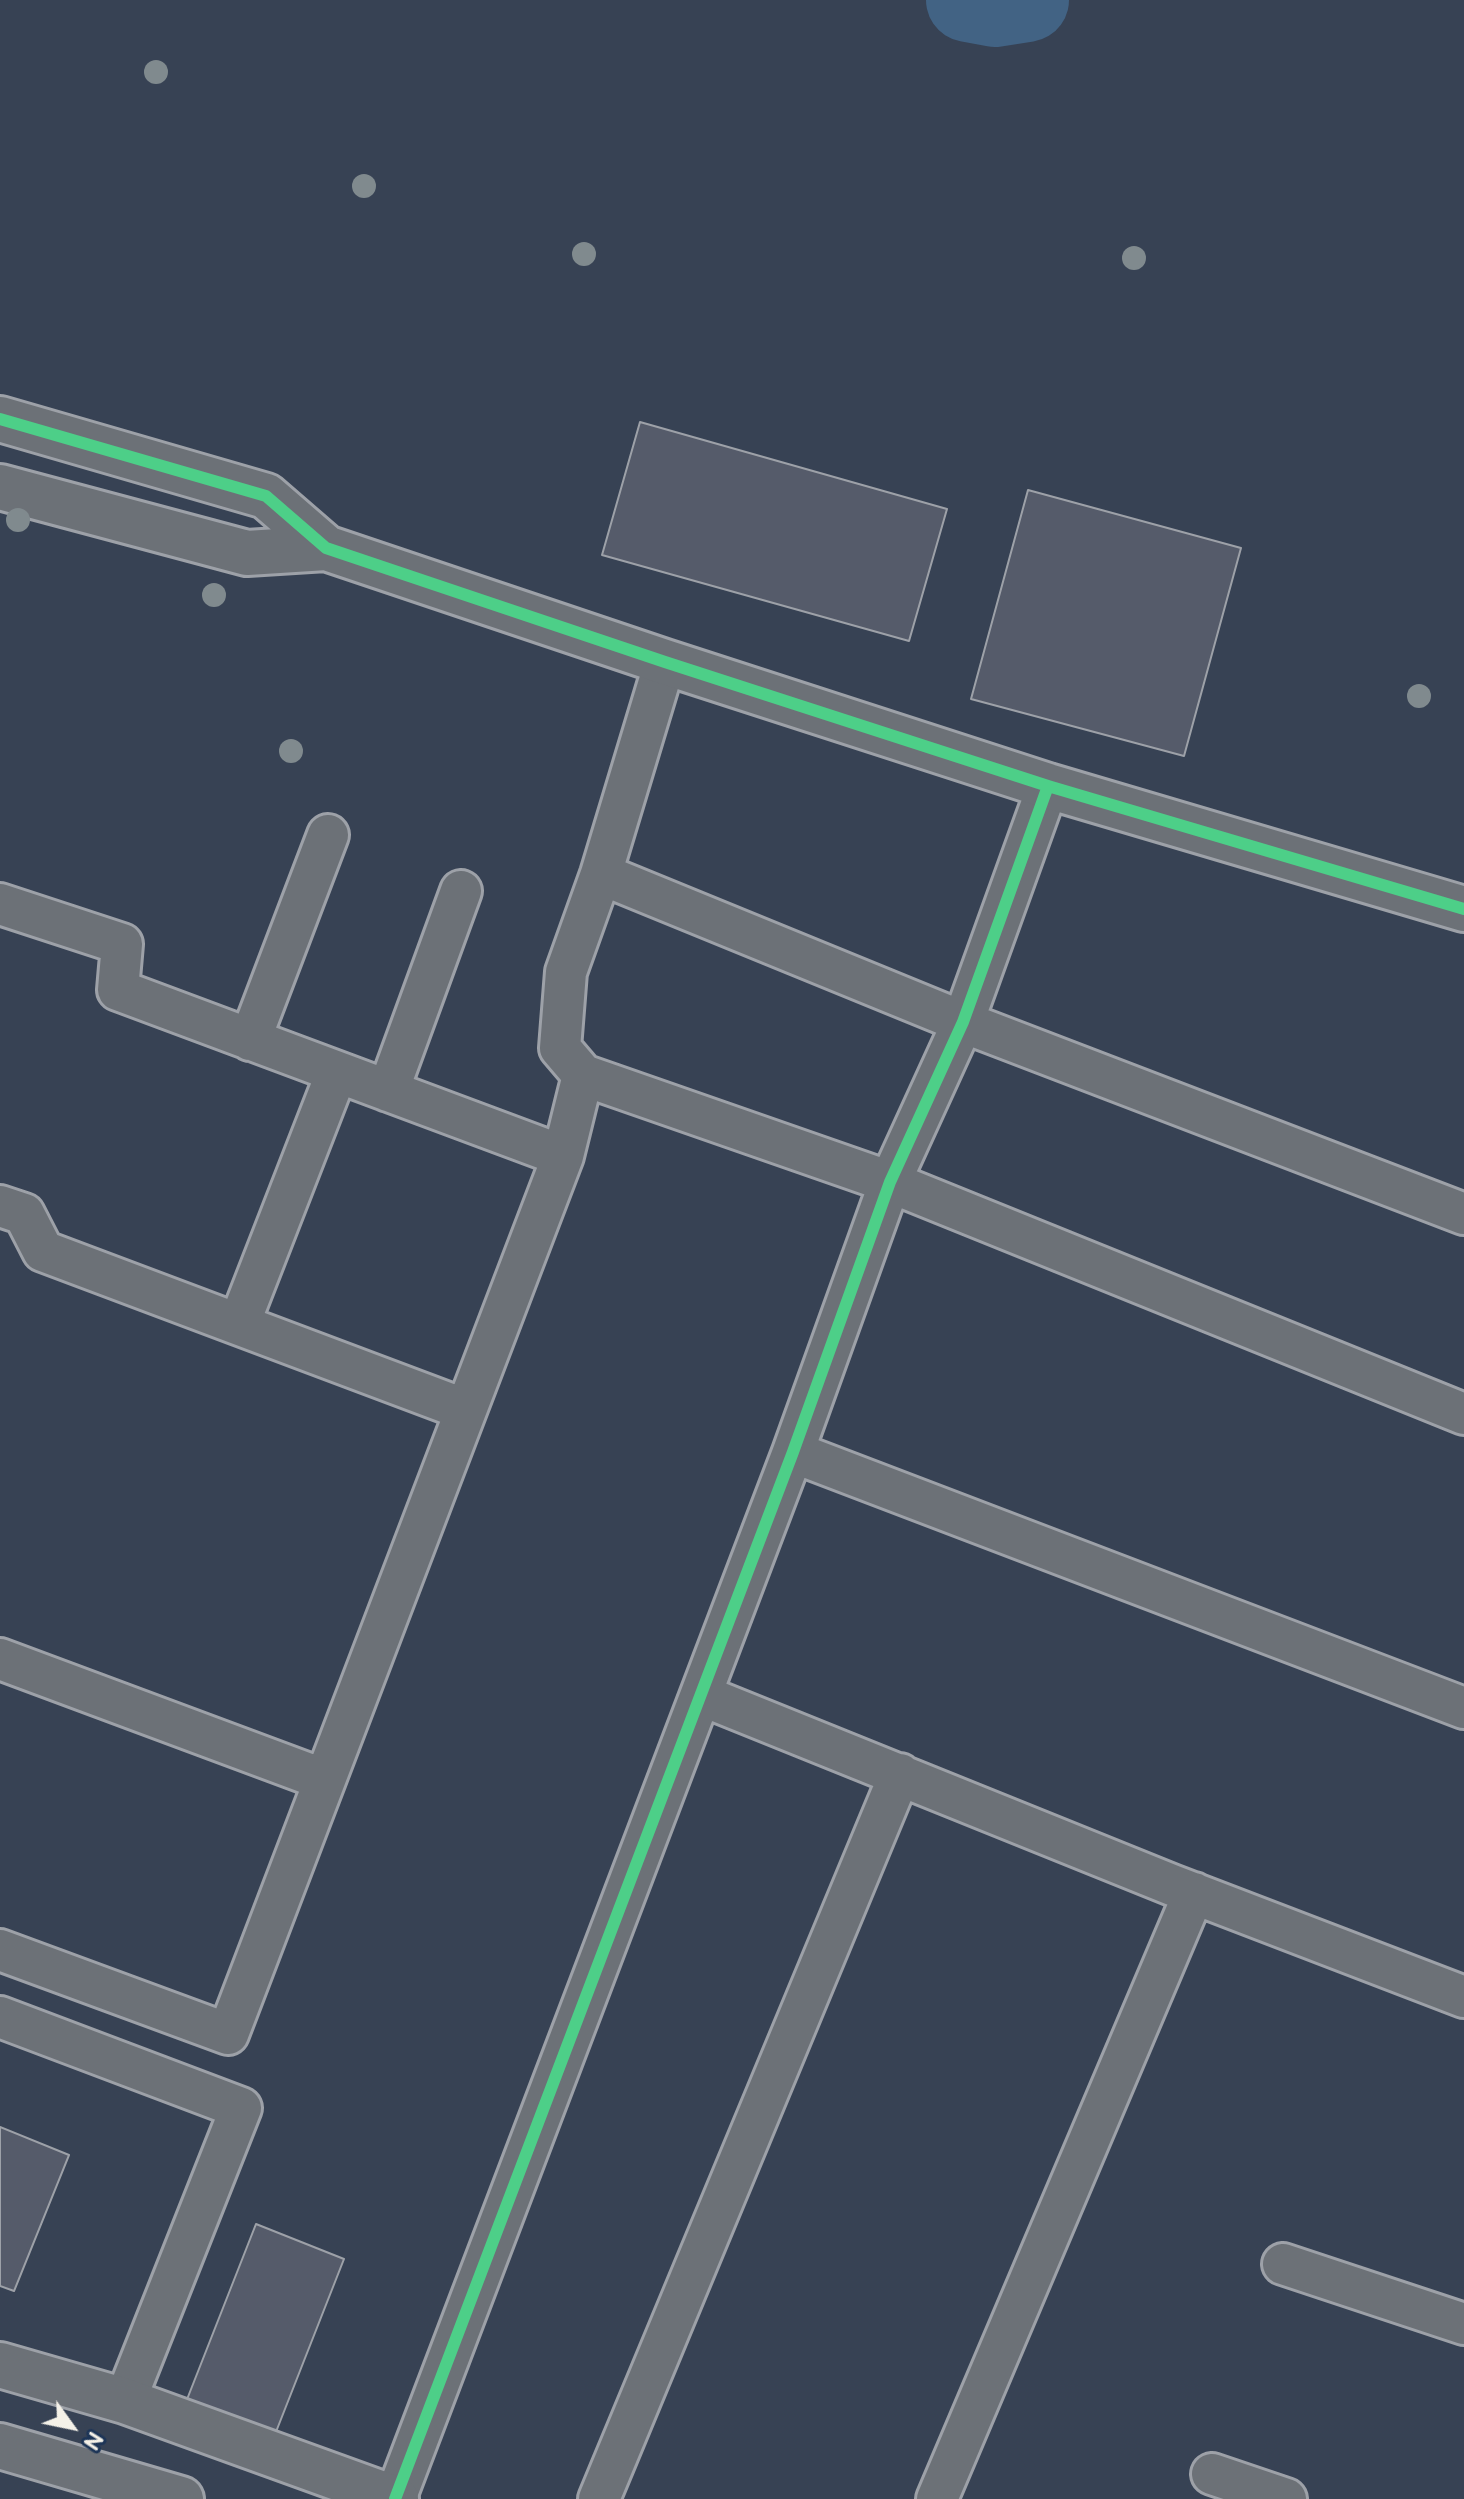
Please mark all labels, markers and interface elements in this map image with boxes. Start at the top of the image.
north arrow [32,2387,112,2467]
text: N [77,2426,108,2455]

